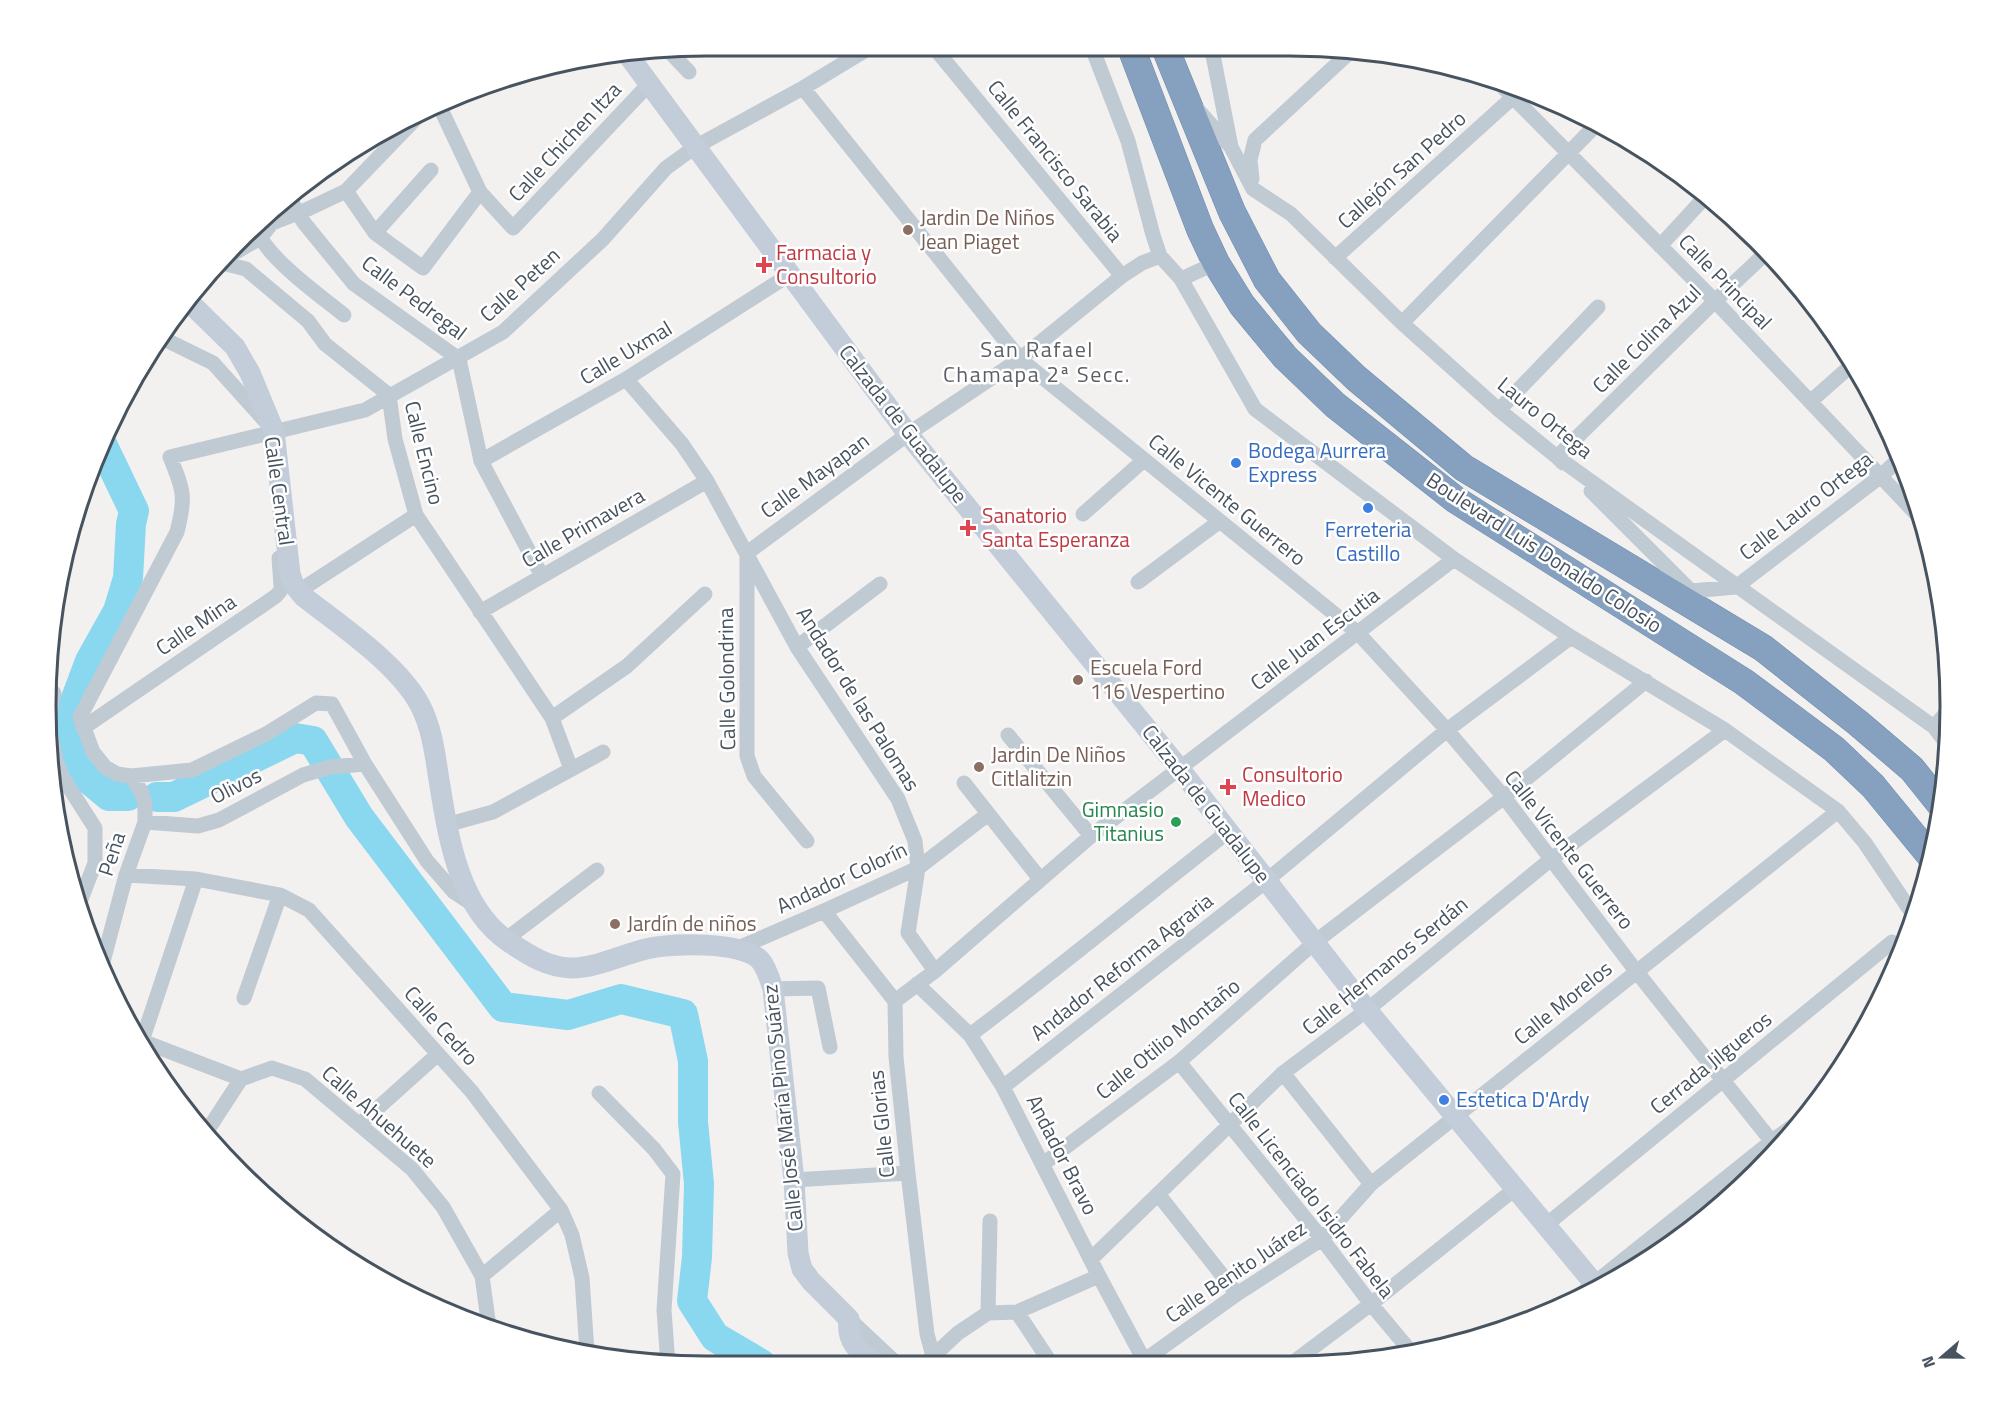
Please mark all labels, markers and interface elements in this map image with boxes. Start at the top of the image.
street label: Calle Francisco Sarabia [980,72,1132,249]
street label: Calle Chichen Itza [500,74,629,208]
street label: Callejón San Pedro [1330,103,1473,236]
place label: Jardin De Niños Jean Piaget [920,201,1055,257]
marker: Jardin De Niños Jean Piaget [901,223,915,237]
street label: Calle Principal [1672,226,1780,337]
place label: Farmacia y Consultorio [776,236,877,292]
street label: Calle Peten [472,239,567,329]
street label: Calle Pedregal [355,247,474,348]
marker: Farmacia y Consultorio [757,258,771,272]
street label: Calle Colina Azul [1584,276,1708,400]
street label: Calle Uxmal [573,312,678,392]
district label: San Rafael Chamapa 2ª Secc. [943,332,1131,391]
street label: Calzada de Guadalupe [832,337,976,509]
street label: Lauro Ortega [1491,369,1601,466]
street label: Calle Encino [397,398,453,508]
street label: Calle Mayapan [753,425,876,526]
street label: Calle Vicente Guerrero [1142,425,1313,573]
street label: Calle Central [256,434,303,548]
place label: Bodega Aurrera Express [1248,434,1387,490]
street label: Calle Lauro Ortega [1732,443,1879,568]
marker: Bodega Aurrera Express [1229,456,1243,470]
street label: Boulevard Luis Donaldo Colosio [1420,464,1669,641]
street label: Calle Primavera [515,479,650,575]
place label: Sanatorio Santa Esperanza [982,499,1130,555]
marker: Ferreteria Castillo [1361,501,1375,515]
place label: Ferreteria Castillo [1325,513,1412,569]
marker: Sanatorio Santa Esperanza [959,519,977,537]
street label: Calle Juan Escutia [1243,579,1386,698]
street label: Calle Mina [149,585,242,663]
street label: Andador de las Palomas [789,600,929,797]
street label: Calle Golondrina [709,607,743,751]
place label: Escuela Ford 116 Vespertino [1090,651,1225,707]
marker: Escuela Ford 116 Vespertino [1071,673,1085,687]
street label: Calzada de Guadalupe [1135,717,1279,889]
place label: Jardin De Niños Citlalitzin [991,738,1126,794]
place label: Consultorio Medico [1242,758,1343,814]
street label: Olivos [204,759,267,812]
marker: Jardin De Niños Citlalitzin [972,760,986,774]
street label: Calle Vicente Guerrero [1497,763,1642,936]
marker: Consultorio Medico [1219,778,1237,796]
place label: Gimnasio Titanius [1082,793,1164,849]
marker: Gimnasio Titanius [1169,815,1183,829]
street label: Peña [89,827,133,880]
street label: Andador Colorín [771,833,912,921]
street label: Andador Reforma Agraria [1023,884,1220,1048]
street label: Calle Hermanos Serdán [1294,888,1474,1042]
place label: Jardín de niños [627,907,757,939]
marker: Jardín de niños [608,917,622,931]
street label: Calle Morelos [1506,952,1619,1052]
street label: Calle Otilio Montaño [1088,970,1247,1107]
street label: Calle Cedro [397,978,486,1072]
street label: Calle José María Pino Suárez [753,983,811,1233]
street label: Cerrada Jilgueros [1642,1003,1778,1122]
street label: Calle Ahuehuete [315,1057,444,1175]
street label: Calle Glorias [859,1069,903,1179]
place label: Estetica D'Ardy [1456,1083,1589,1115]
street label: Calle Licenciado Isidro Fabela [1221,1084,1403,1305]
street label: Andador Bravo [1019,1089,1107,1220]
marker: Estetica D'Ardy [1437,1093,1451,1107]
street label: Calle Benito Juárez [1158,1212,1313,1330]
north arrow [1912,1327,1972,1387]
text: N [1915,1353,1941,1371]

